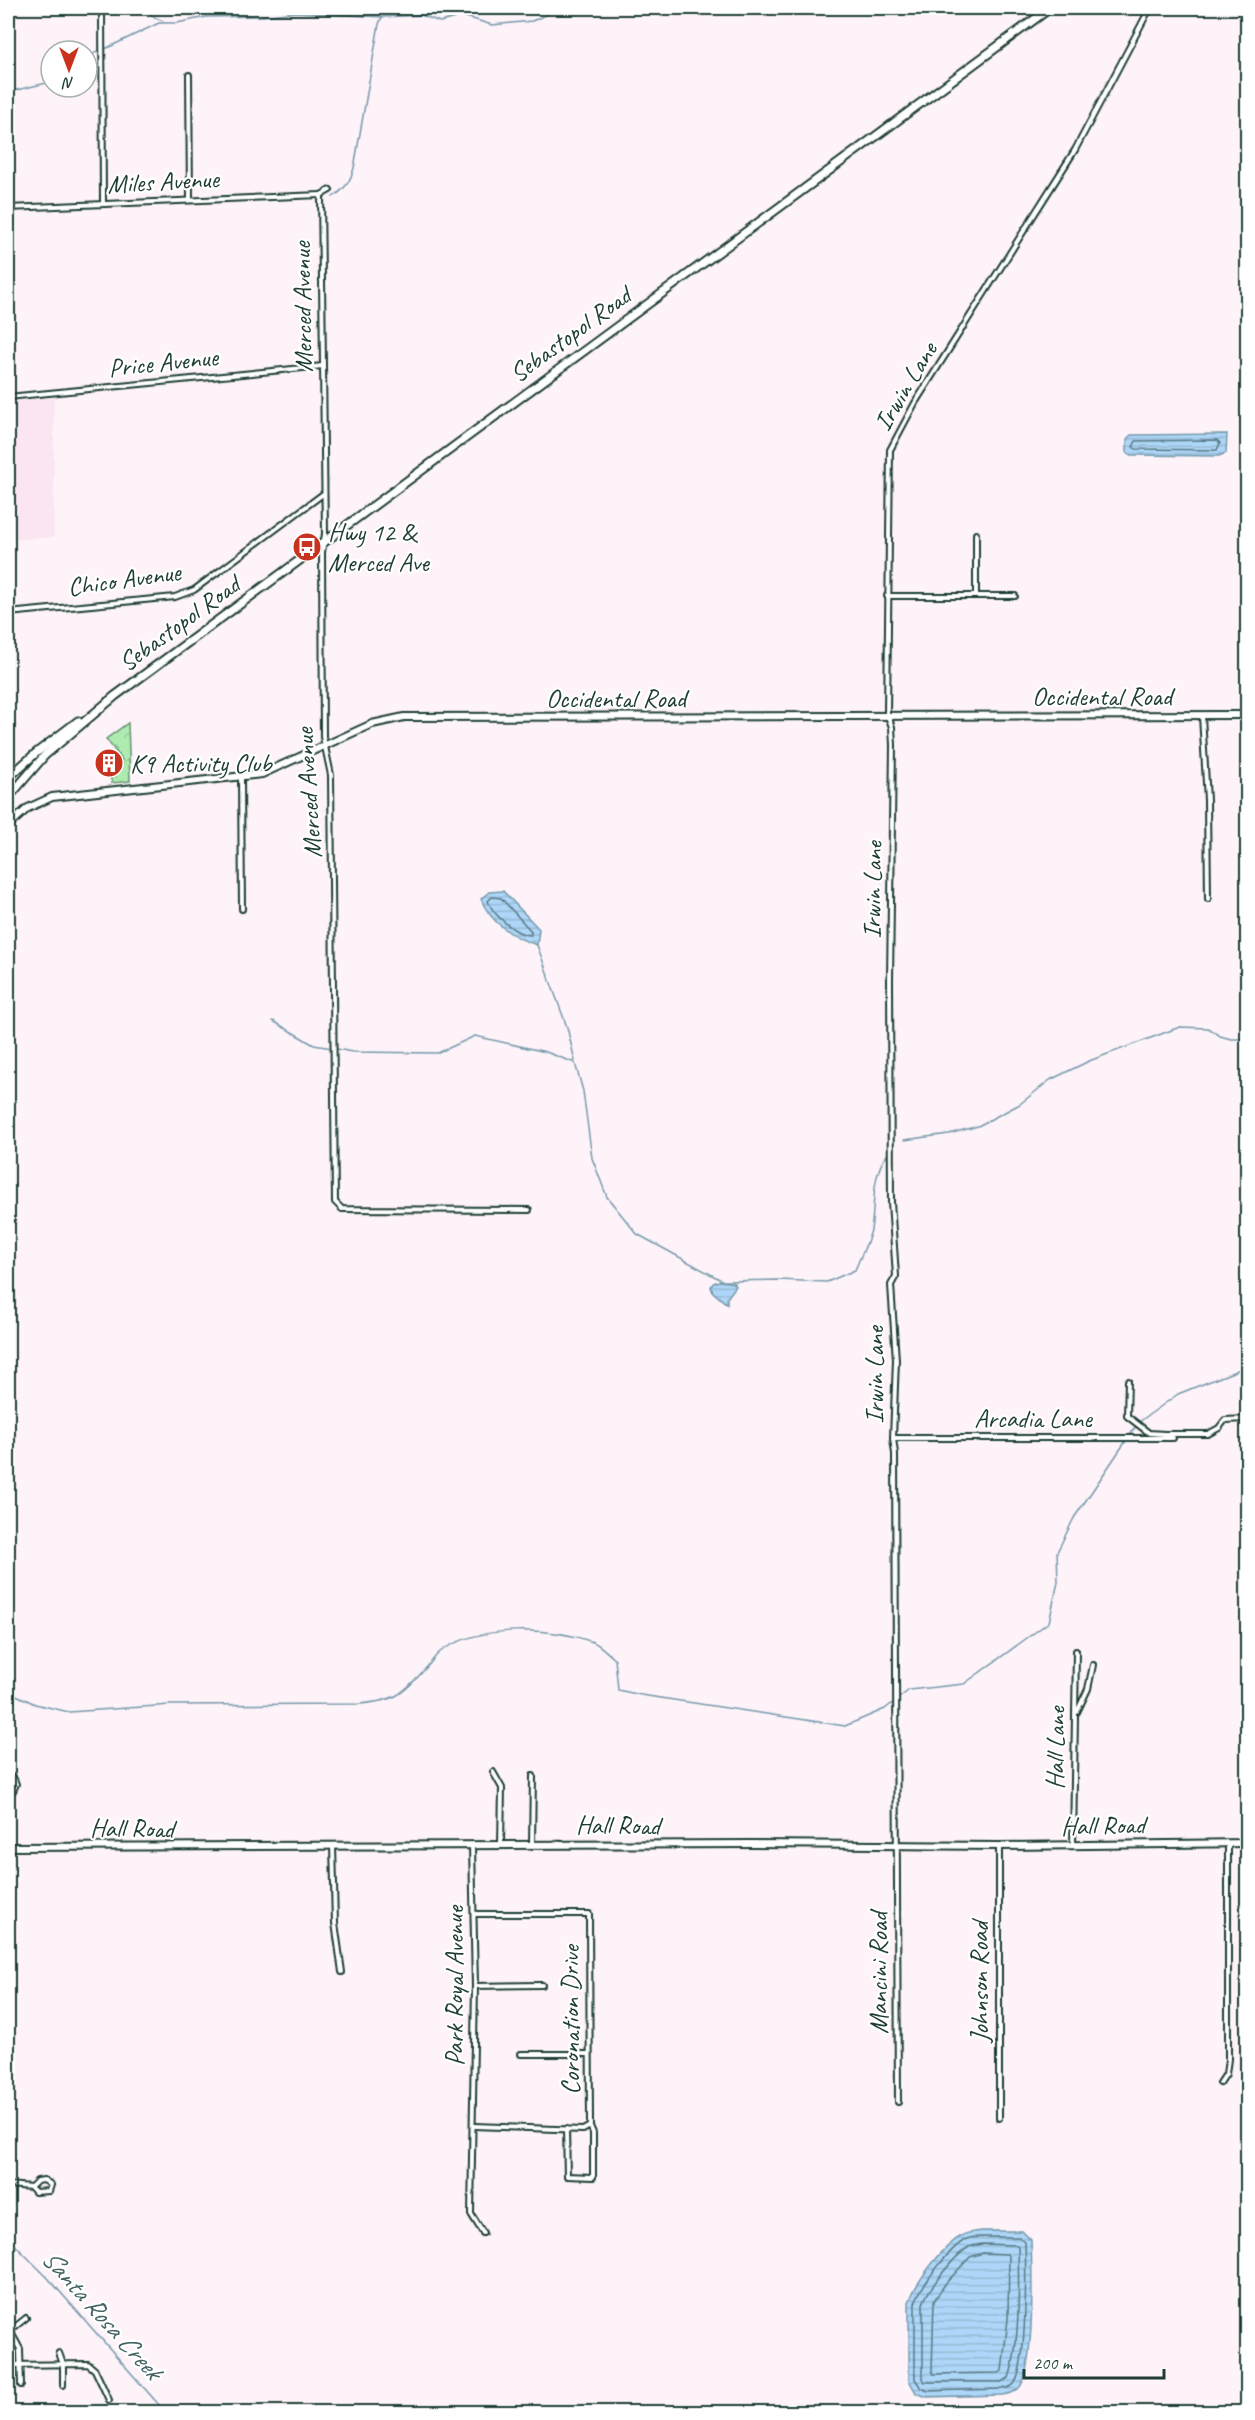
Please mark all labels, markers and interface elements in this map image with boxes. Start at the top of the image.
north arrow [39,39,99,99]
text: N [61,73,74,93]
street label: Miles Avenue [107,162,221,201]
street label: Merced Avenue [285,240,320,372]
street label: Sebastopol Road [503,277,641,390]
street label: Irwin Lane [866,335,945,437]
street label: Price Avenue [107,340,221,385]
place label: Hwy 12 & Merced Ave [328,516,430,579]
bus stop icon: Hwy 12 & Merced Ave [291,531,323,563]
street label: Chico Avenue [66,555,184,604]
street label: Sebastopol Road [112,566,250,679]
street label: Occidental Road [1032,680,1176,713]
street label: Occidental Road [546,682,690,715]
street label: Merced Avenue [287,725,330,859]
building icon: K9 Activity Club [93,747,125,779]
place label: K9 Activity Club [130,747,273,780]
street label: Irwin Lane [855,839,890,939]
street label: Irwin Lane [858,1325,891,1424]
street label: Arcadia Lane [974,1402,1093,1435]
street label: Hall Lane [1038,1705,1073,1790]
street label: Hall Road [1061,1808,1149,1843]
street label: Hall Road [576,1809,664,1842]
street label: Hall Road [90,1812,178,1845]
street label: Park Royal Avenue [438,1905,471,2066]
street label: Mancini Road [862,1908,895,2034]
street label: Johnson Road [963,1918,996,2045]
street label: Coronation Drive [554,1943,587,2095]
water label: Santa Rosa Creek [35,2242,172,2389]
scale bar [1024,2342,1164,2380]
text: 200 m [1033,2352,1074,2374]

